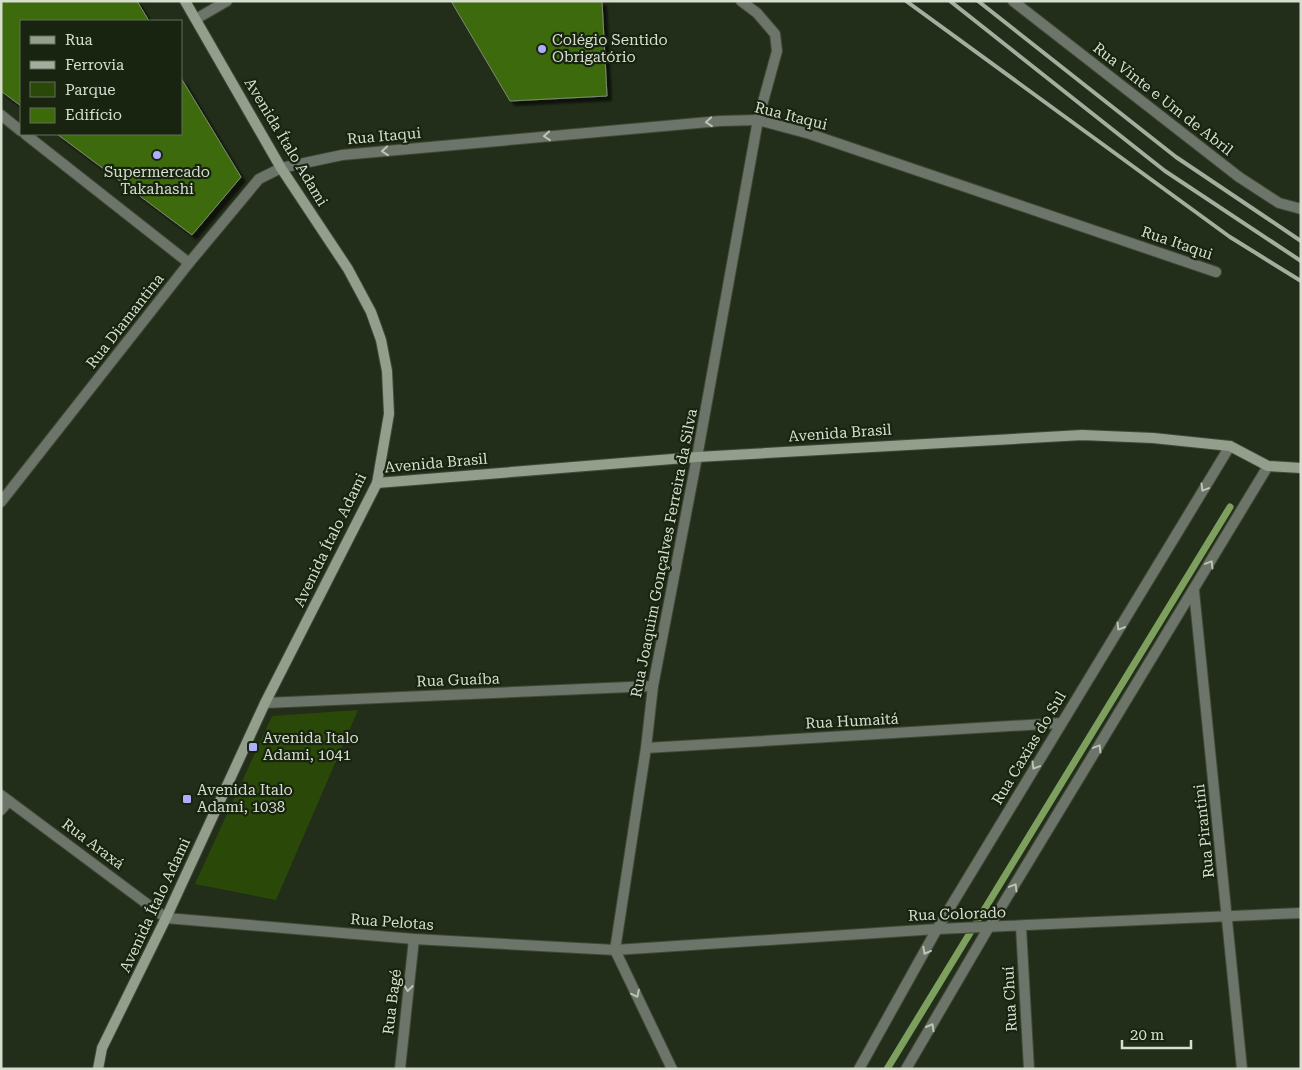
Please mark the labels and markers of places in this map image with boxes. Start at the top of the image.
place label: Colégio Sentido Obrigatório [552,31,668,66]
marker: Colégio Sentido Obrigatório [536,43,548,55]
marker: Supermercado Takahashi [151,149,163,161]
place label: Supermercado Takahashi [104,163,210,198]
place label: Avenida Italo Adami, 1041 [263,729,359,764]
marker: Avenida Italo Adami, 1041 [247,741,259,753]
place label: Avenida Italo Adami, 1038 [197,781,293,816]
marker: Avenida Italo Adami, 1038 [181,793,193,805]

